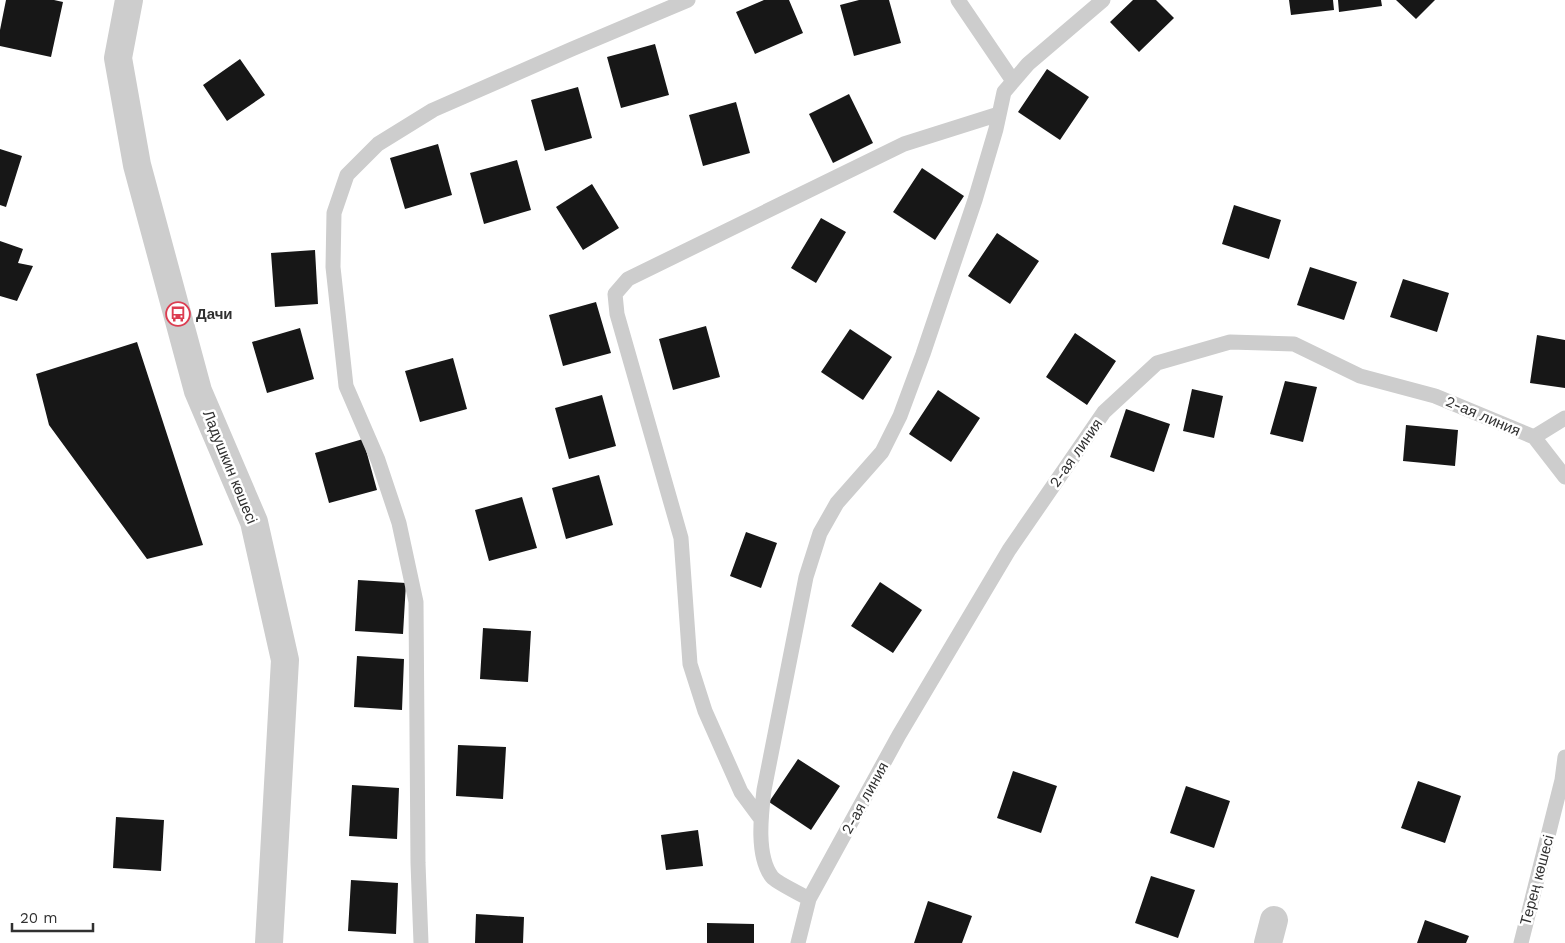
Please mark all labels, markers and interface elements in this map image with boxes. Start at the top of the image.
bus stop icon: Дачи [165,301,191,327]
place label: Дачи [196,305,233,323]
street label: 2-ая линия [1443,392,1523,440]
street label: Ладушкин көшесі [199,408,261,526]
street label: 2-ая линия [1046,415,1106,491]
street label: 2-ая линия [838,759,892,837]
street label: Терең көшесі [1516,833,1558,927]
scale bar [12,900,94,932]
text: 20 m [20,909,58,927]

